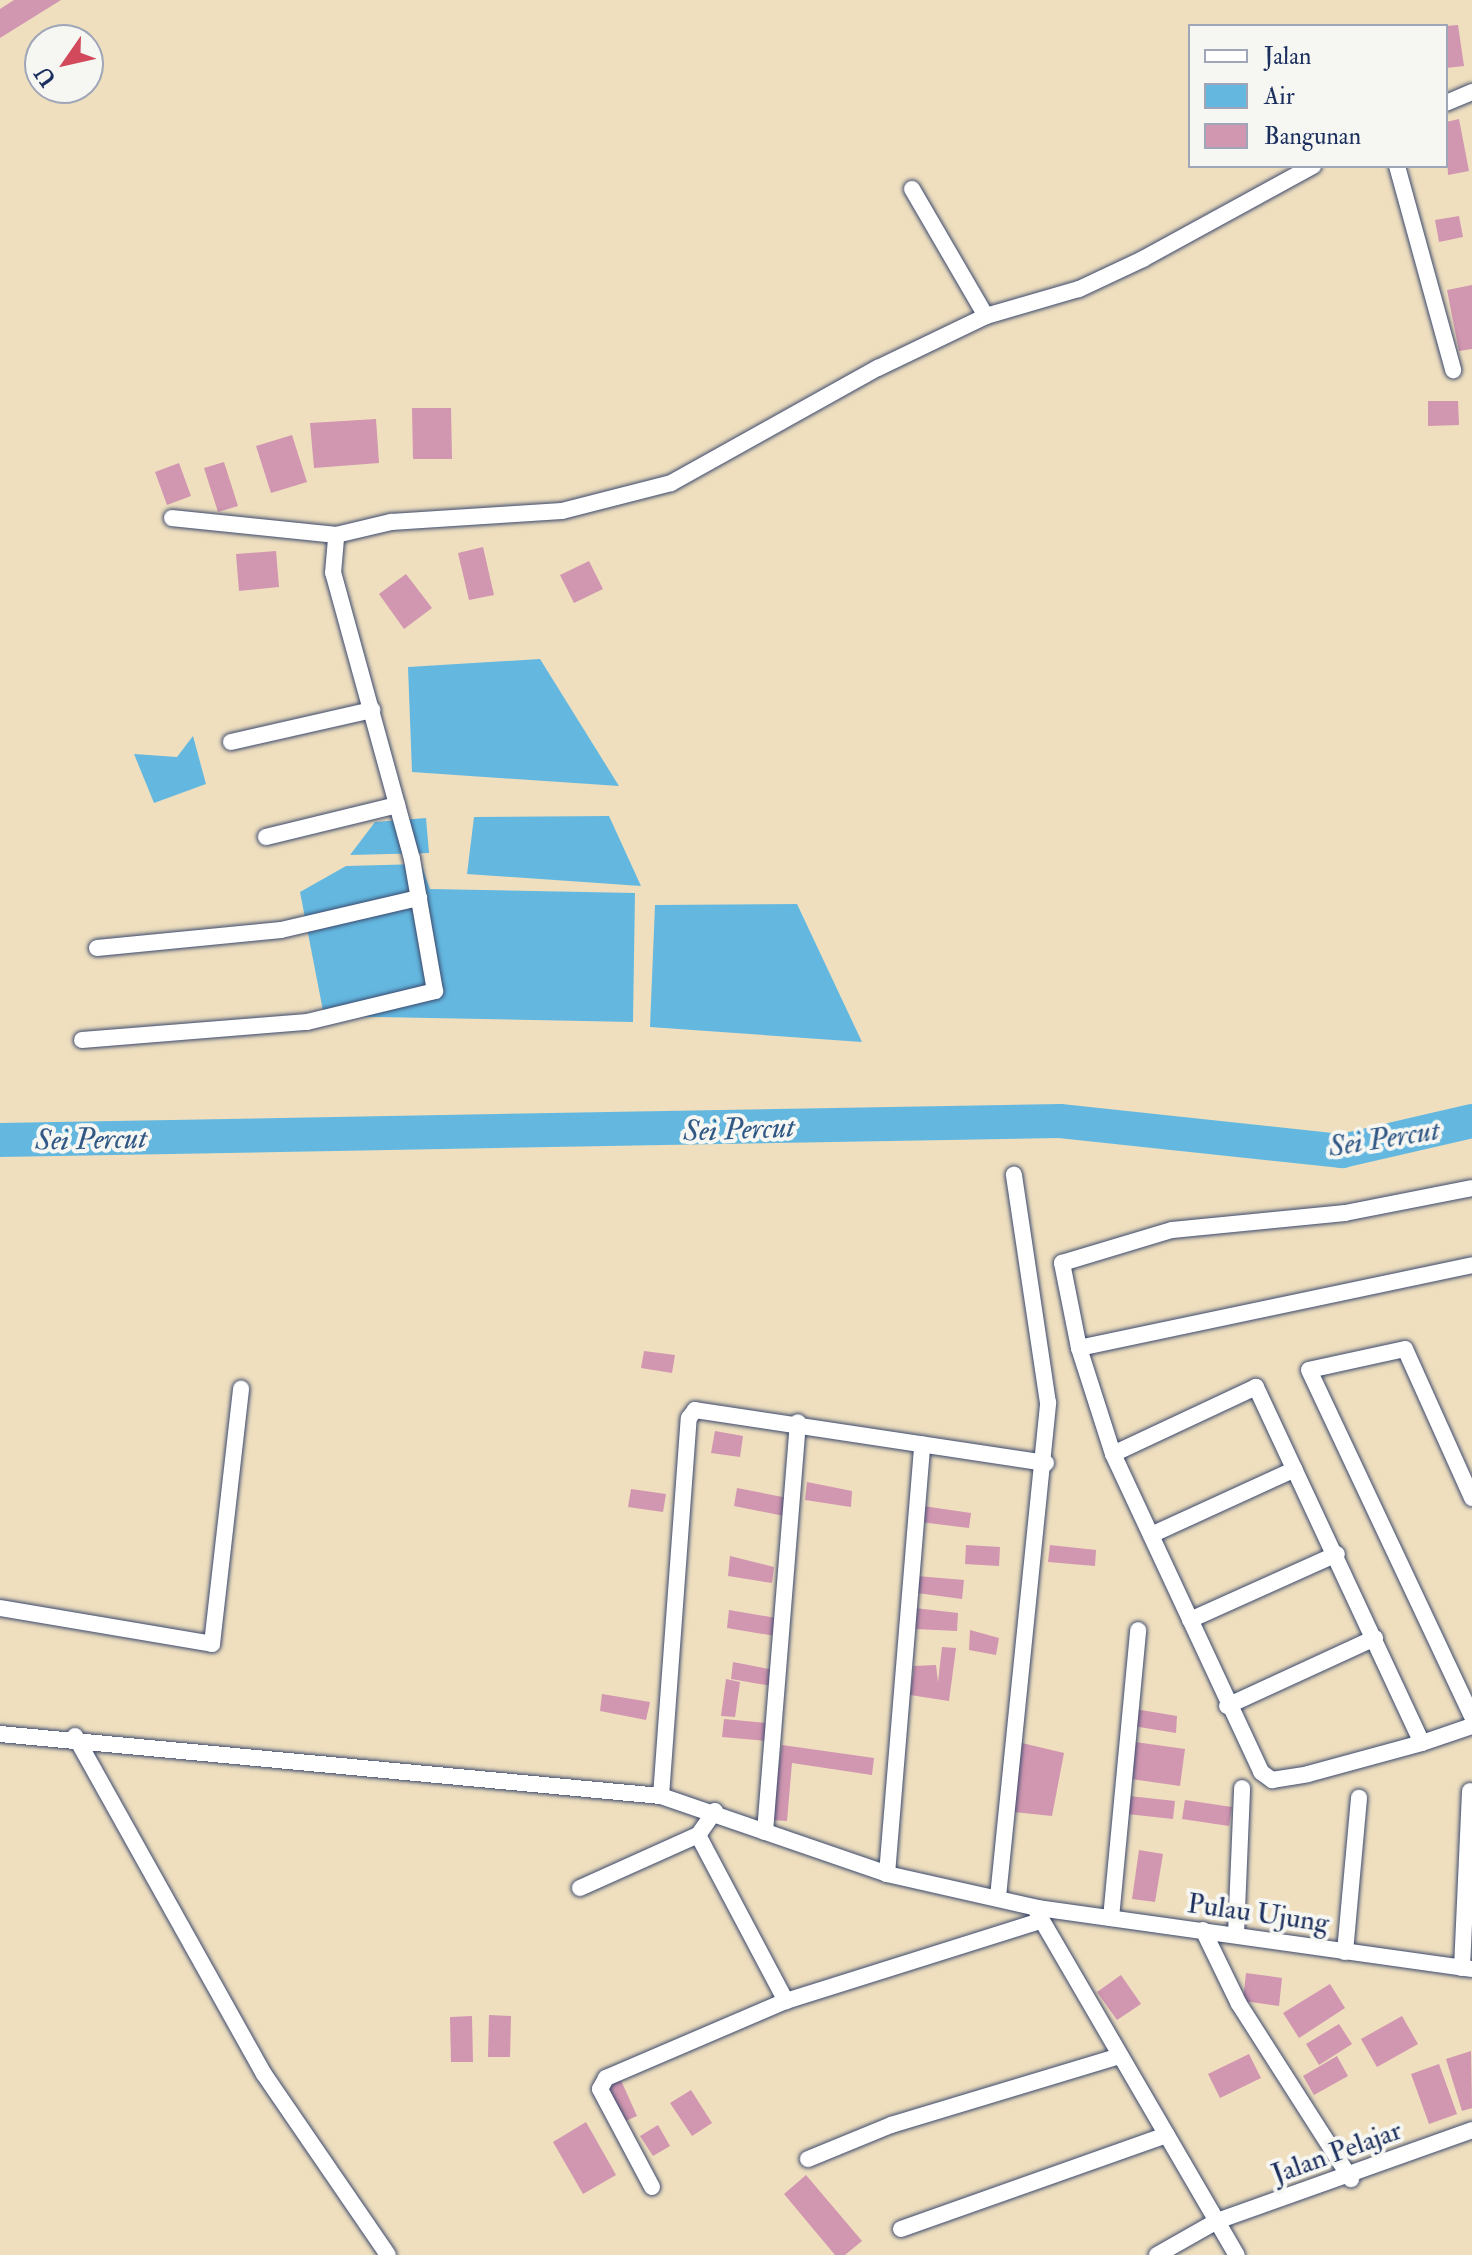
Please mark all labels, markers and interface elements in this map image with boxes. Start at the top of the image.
north arrow [24,24,104,104]
legend [1188,24,1448,168]
text: Jalan [1264,41,1311,72]
text: U [29,61,63,92]
text: Air [1264,81,1295,112]
text: Bangunan [1264,121,1361,152]
water label: Sei Percut [683,1110,795,1150]
water label: Sei Percut [1326,1112,1442,1166]
water label: Sei Percut [35,1121,147,1159]
street label: Pulau Ujung [1185,1887,1331,1941]
street label: Jalan Pelajar [1267,2114,1407,2192]

